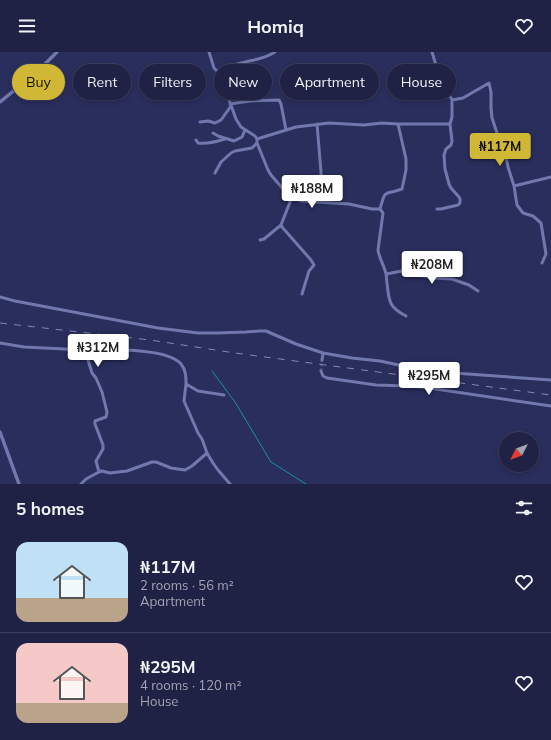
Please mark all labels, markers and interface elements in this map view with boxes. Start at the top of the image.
icon: menu [16,15,38,37]
text: Homiq [247,15,304,38]
icon: heart [513,15,535,37]
chip: Buy [12,64,65,100]
chip: Rent [73,64,131,100]
chip: Filters [139,64,206,100]
chip: New [214,64,272,100]
chip: Apartment [280,64,379,100]
chip: House [387,64,456,100]
pin: ₦117M [472,133,528,167]
text: ₦117M [479,138,521,154]
pin: ₦188M [284,175,340,209]
text: ₦188M [291,180,333,196]
pin: ₦208M [404,251,460,285]
text: ₦208M [411,256,453,272]
pin: ₦312M [70,334,126,368]
text: ₦312M [77,339,119,355]
pin: ₦295M [401,362,457,396]
text: ₦295M [408,367,450,383]
north arrow [499,432,539,472]
map controls [499,432,539,472]
icon: filters [513,497,535,519]
text: 5 homes [16,498,84,519]
text: ₦117M [140,556,196,577]
icon: home [48,558,96,606]
icon: heart [513,571,535,593]
text: 2 rooms · 56 m² [140,577,234,593]
text: Apartment [140,593,205,609]
text: ₦295M [140,656,196,677]
icon: home [48,659,96,707]
icon: heart [513,672,535,694]
text: 4 rooms · 120 m² [140,677,241,693]
text: House [140,693,178,709]

